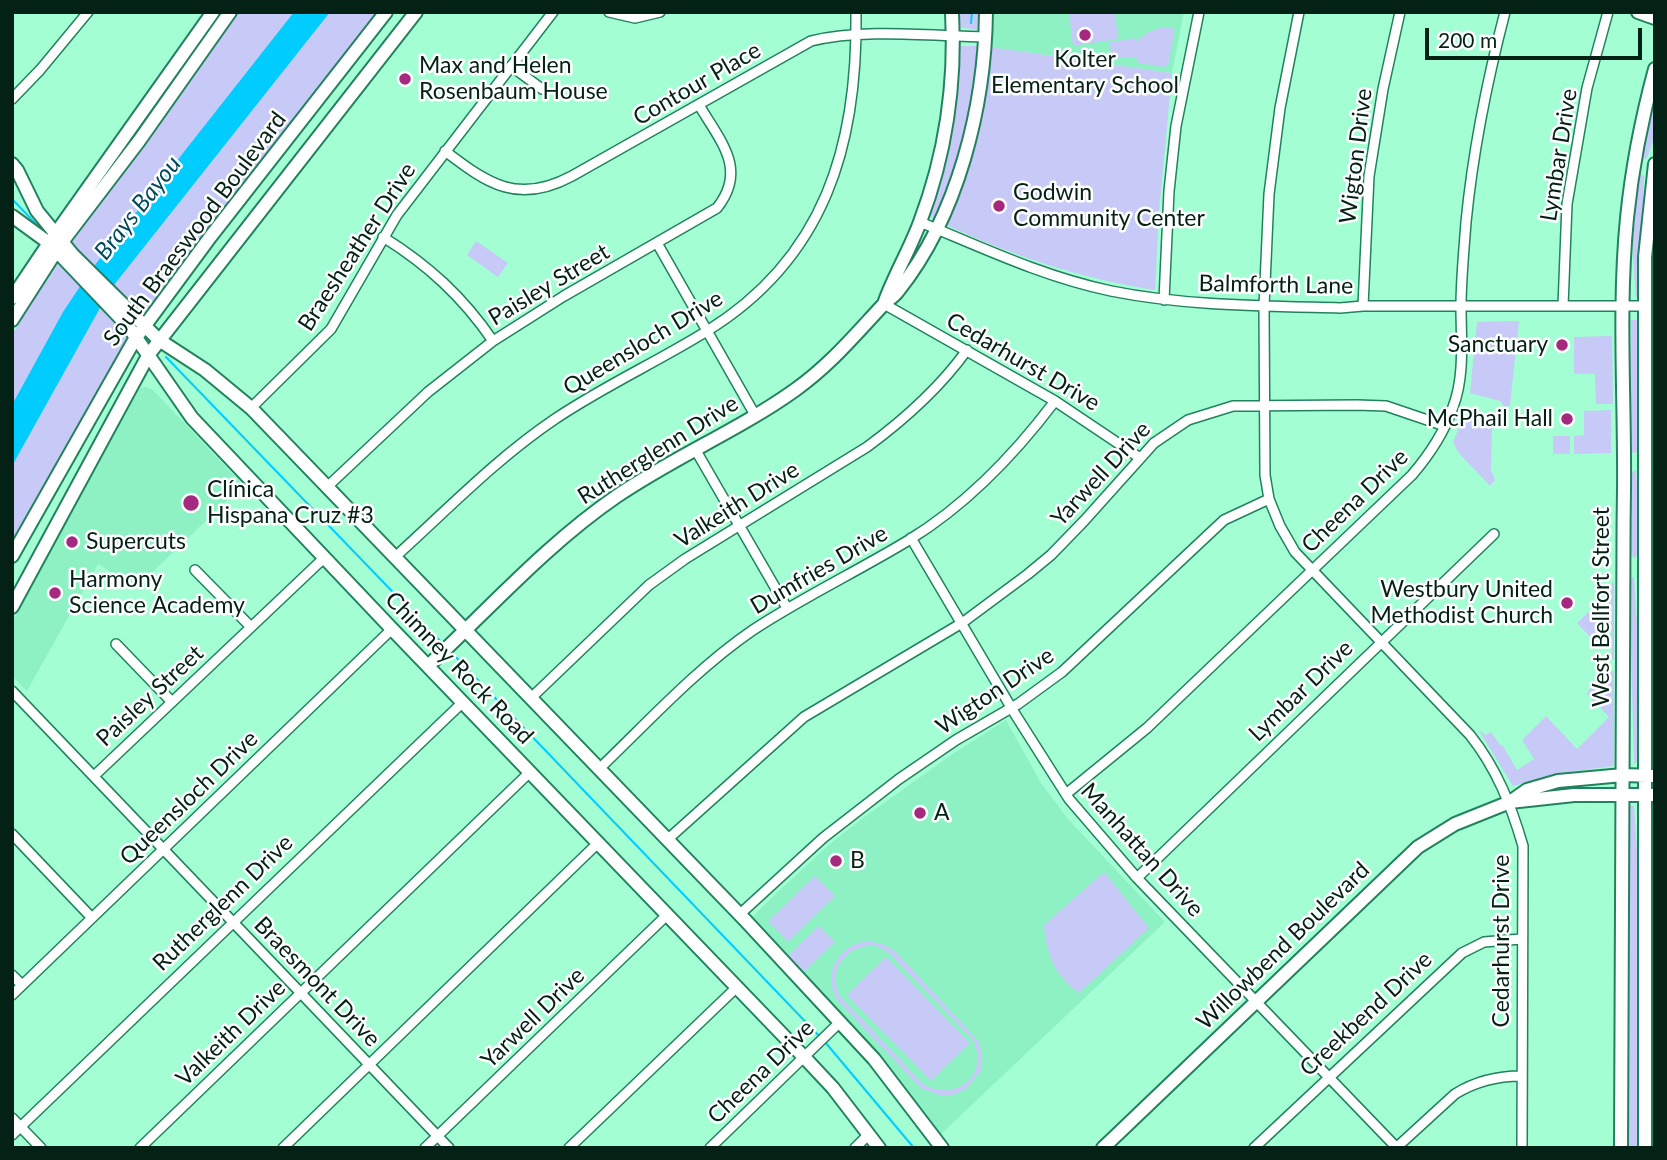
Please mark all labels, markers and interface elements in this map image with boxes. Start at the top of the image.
scale bar [1429,14,1646,58]
marker: Kolter Elementary School [1077,27,1093,43]
text: 200 m [1438,27,1497,52]
street label: Contour Place [628,36,766,132]
place label: Kolter Elementary School [991,46,1179,100]
place label: Max and Helen Rosenbaum House [419,52,608,106]
marker: Max and Helen Rosenbaum House [397,71,413,87]
street label: Wigton Drive [1334,87,1378,225]
street label: Lymbar Drive [1535,87,1583,223]
street label: South Braeswood Boulevard [98,106,292,352]
water label: Brays Bayou [89,150,187,266]
street label: Braesheather Drive [292,158,422,336]
place label: Godwin Community Center [1013,179,1205,233]
marker: Godwin Community Center [991,198,1007,214]
street label: Paisley Street [484,238,614,332]
street label: Balmforth Lane [1198,270,1354,300]
street label: Queensloch Drive [558,285,728,401]
street label: Cedarhurst Drive [941,307,1105,417]
place label: Sanctuary [1448,331,1548,359]
marker: Sanctuary [1554,337,1570,353]
street label: Rutherglenn Drive [573,390,743,510]
place label: McPhail Hall [1427,405,1553,433]
marker: McPhail Hall [1559,411,1575,427]
street label: Yarwell Drive [1045,416,1157,532]
street label: Cheena Drive [1296,443,1414,559]
street label: Valkeith Drive [670,456,804,554]
place label: Clínica Hispana Cruz #3 [207,476,374,530]
marker: Clínica Hispana Cruz #3 [181,493,201,513]
street label: West Bellfort Street [1588,507,1616,707]
street label: Dumfries Drive [746,520,892,620]
place label: Supercuts [86,528,186,556]
marker: Supercuts [64,534,80,550]
place label: Harmony Science Academy [69,566,245,620]
place label: Westbury United Methodist Church [1371,576,1553,630]
marker: Harmony Science Academy [47,585,63,601]
street label: Chimney Rock Road [379,586,539,750]
marker: Westbury United Methodist Church [1559,595,1575,611]
street label: Lymbar Drive [1243,635,1359,747]
street label: Paisley Street [91,640,209,752]
street label: Wigton Drive [931,642,1059,740]
street label: Queensloch Drive [114,725,264,871]
street label: Manhattan Drive [1075,778,1209,922]
place label: A [934,799,950,827]
marker: A [912,805,928,821]
street label: Rutherglenn Drive [147,829,299,977]
place label: B [850,847,865,875]
marker: B [828,853,844,869]
street label: Cedarhurst Drive [1488,855,1516,1027]
street label: Willowbend Boulevard [1191,856,1375,1036]
street label: Braesmont Drive [248,911,386,1053]
street label: Creekbend Drive [1294,946,1438,1082]
street label: Yarwell Drive [475,962,591,1074]
street label: Valkeith Drive [171,974,291,1092]
street label: Cheena Drive [702,1014,820,1130]

